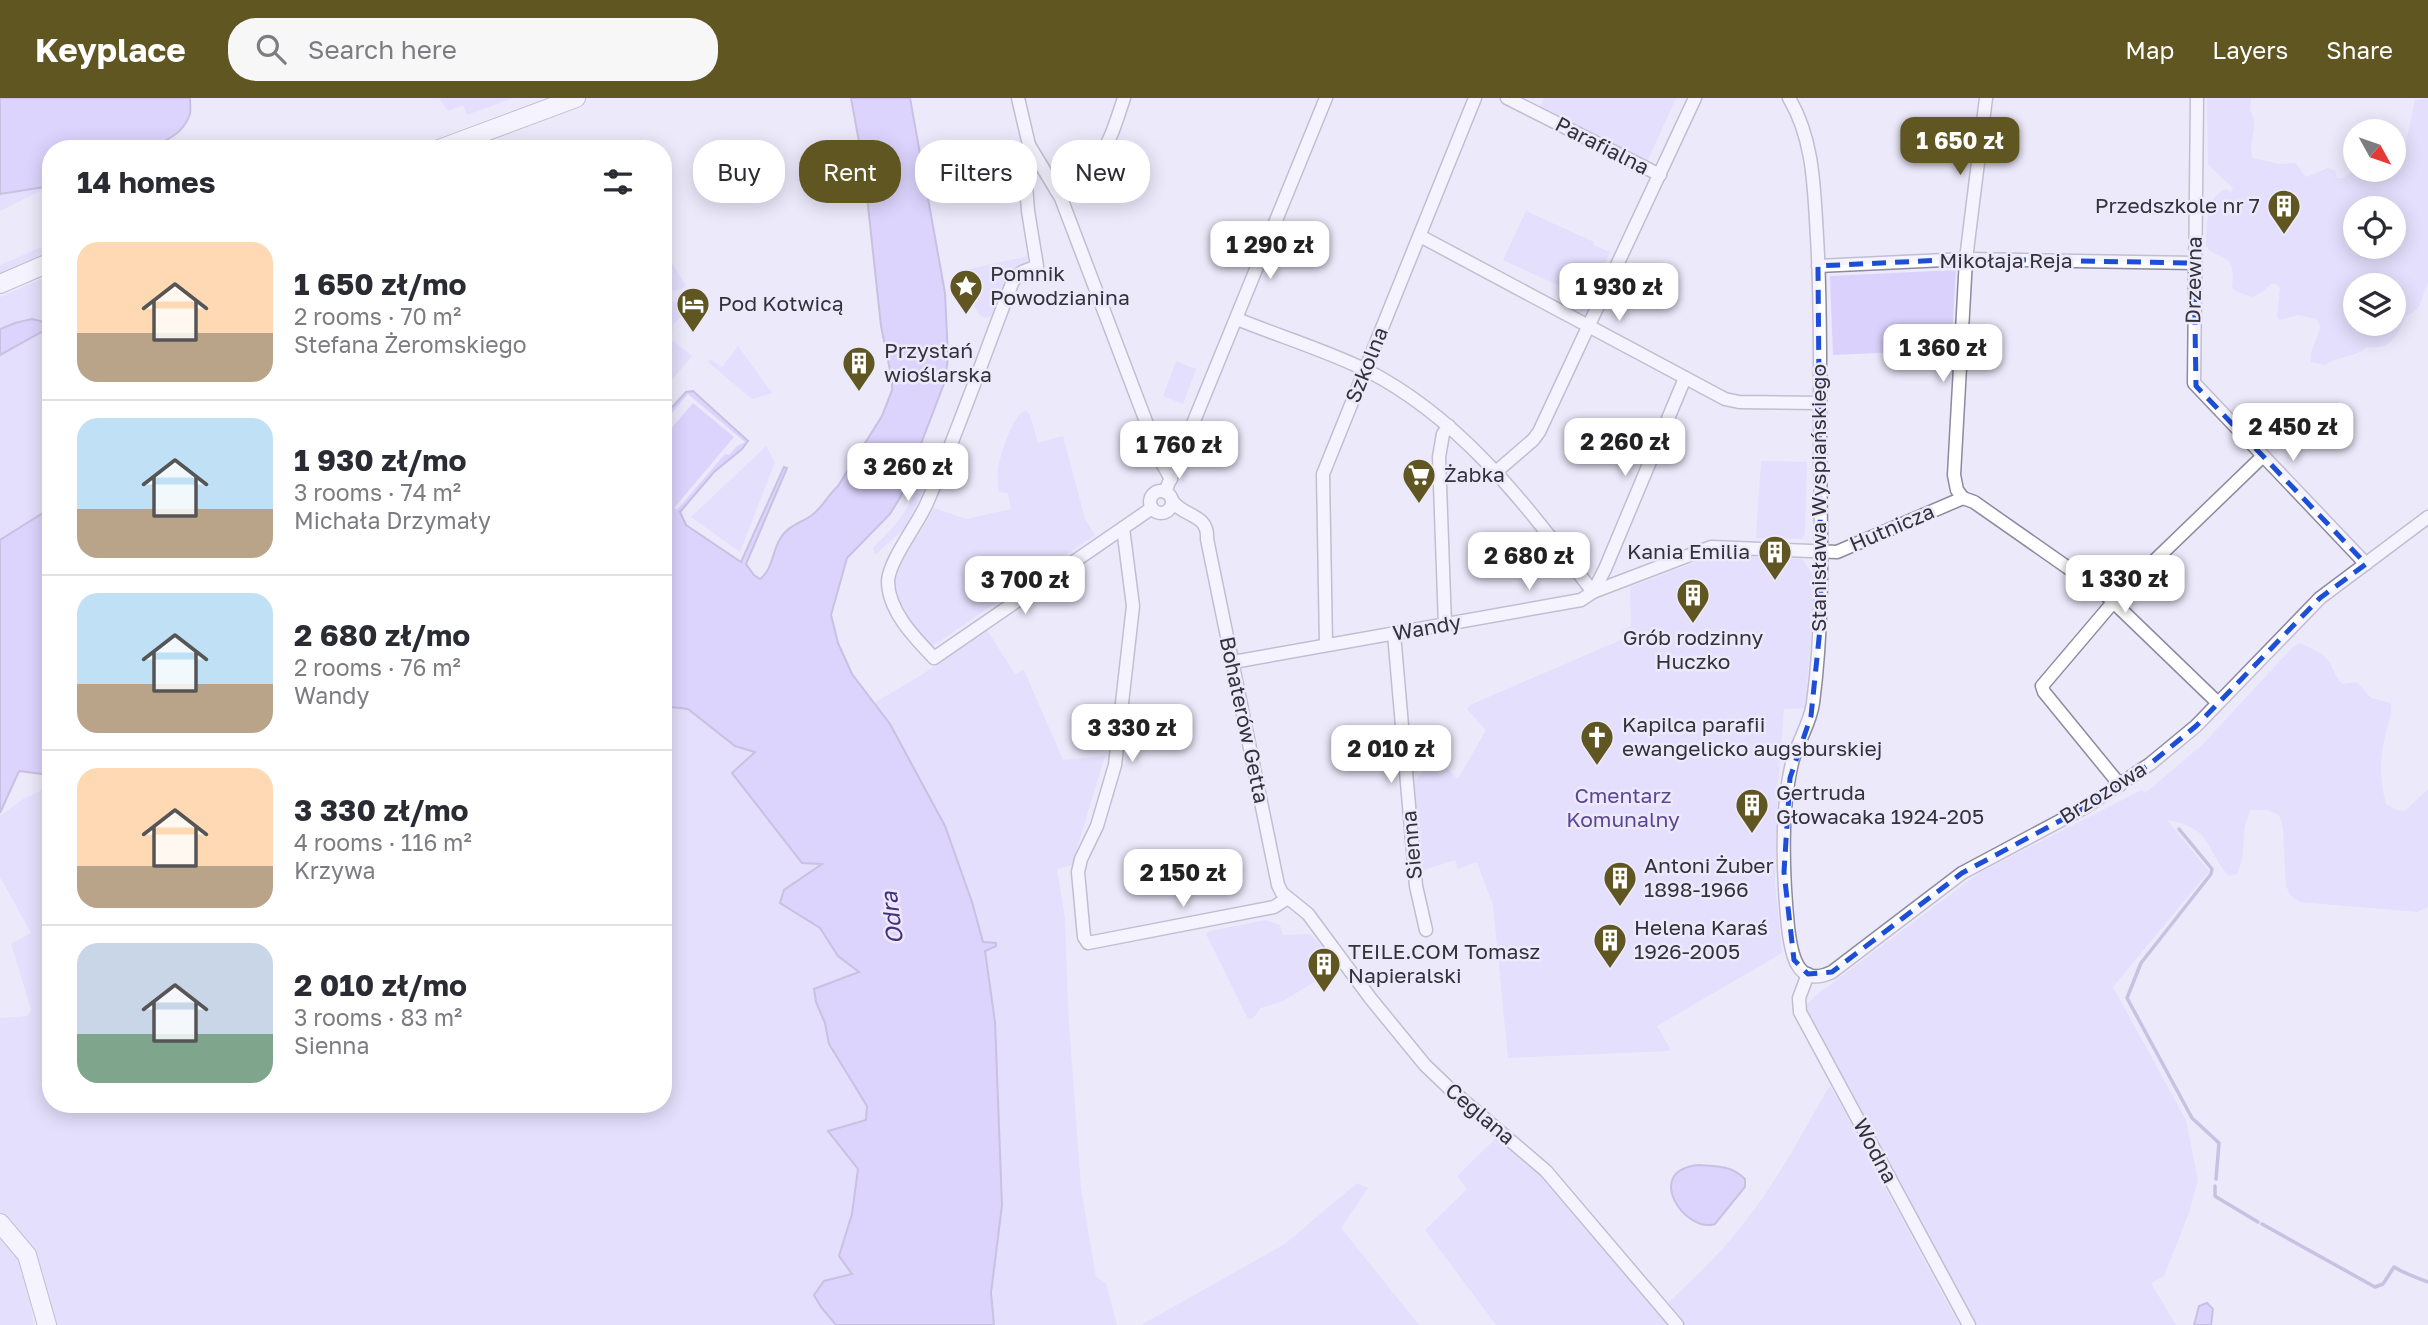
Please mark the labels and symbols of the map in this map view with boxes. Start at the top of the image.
street label: Parafialna [1551,110,1654,180]
pin: 1 650 zł [1888,118,2032,177]
north arrow [2343,119,2406,182]
building icon: Przedszkole nr 7 [2265,187,2303,236]
place label: Przedszkole nr 7 [2095,192,2260,218]
pin: 1 290 zł [1198,222,1342,281]
street label: Drzewna [2179,236,2207,324]
street label: Mikołaja Reja [1939,247,2073,273]
place label: Pomnik Powodzianina [990,260,1130,310]
pin: 1 930 zł [1547,264,1691,323]
place icon: Pomnik Powodzianina [947,267,985,316]
hotel icon: Pod Kotwicą [674,285,712,334]
place label: Pod Kotwicą [718,290,844,316]
street label: Szkolna [1339,323,1393,406]
pin: 1 360 zł [1871,324,2015,384]
place label: Przystań wioślarska [884,337,992,387]
building icon: Przystań wioślarska [840,344,878,393]
street label: Stanisława Wyspiańskiego [1805,364,1831,632]
pin: 2 450 zł [2221,404,2365,463]
pin: 2 260 zł [1553,418,1697,478]
pin: 1 760 zł [1107,422,1251,481]
pin: 3 260 zł [836,444,980,503]
supermarket icon: Żabka [1400,456,1438,505]
place label: Żabka [1444,461,1505,487]
street label: Hutnicza [1845,498,1938,557]
pin: 2 680 zł [1457,532,1601,592]
building icon: Kania Emilia [1756,533,1794,582]
place label: Kania Emilia [1627,538,1750,564]
pin: 3 700 zł [953,556,1097,616]
pin: 1 330 zł [2053,556,2197,615]
building icon: Grób rodzinny Huczko [1674,576,1712,625]
street label: Wandy [1391,608,1463,646]
place label: Grób rodzinny Huczko [1623,624,1764,674]
street label: Bohaterów Getta [1215,634,1275,806]
pin: 3 330 zł [1060,704,1204,764]
place label: Kapilca parafii ewangelicko augsburskiej [1622,711,1882,761]
church icon: Kapilca parafii ewangelicko augsburskiej [1578,718,1616,767]
pin: 2 010 zł [1319,726,1463,785]
street label: Brzozowa [2054,755,2151,829]
place label: Gertruda Głowacaka 1924-205 [1776,779,1984,829]
park label: Cmentarz Komunalny [1566,782,1680,832]
building icon: Gertruda Głowacaka 1924-205 [1733,786,1771,835]
street label: Sienna [1395,810,1427,881]
pin: 2 150 zł [1111,850,1255,909]
place label: Antoni Żuber 1898-1966 [1644,852,1774,902]
building icon: Antoni Żuber 1898-1966 [1601,859,1639,908]
water label: Odra [874,889,908,946]
place label: Helena Karaś 1926-2005 [1634,914,1768,964]
building icon: Helena Karaś 1926-2005 [1591,921,1629,970]
place label: TEILE.COM Tomasz Napieralski [1348,938,1540,988]
building icon: TEILE.COM Tomasz Napieralski [1305,945,1343,994]
street label: Ceglana [1441,1077,1521,1150]
street label: Wodna [1848,1114,1904,1187]

